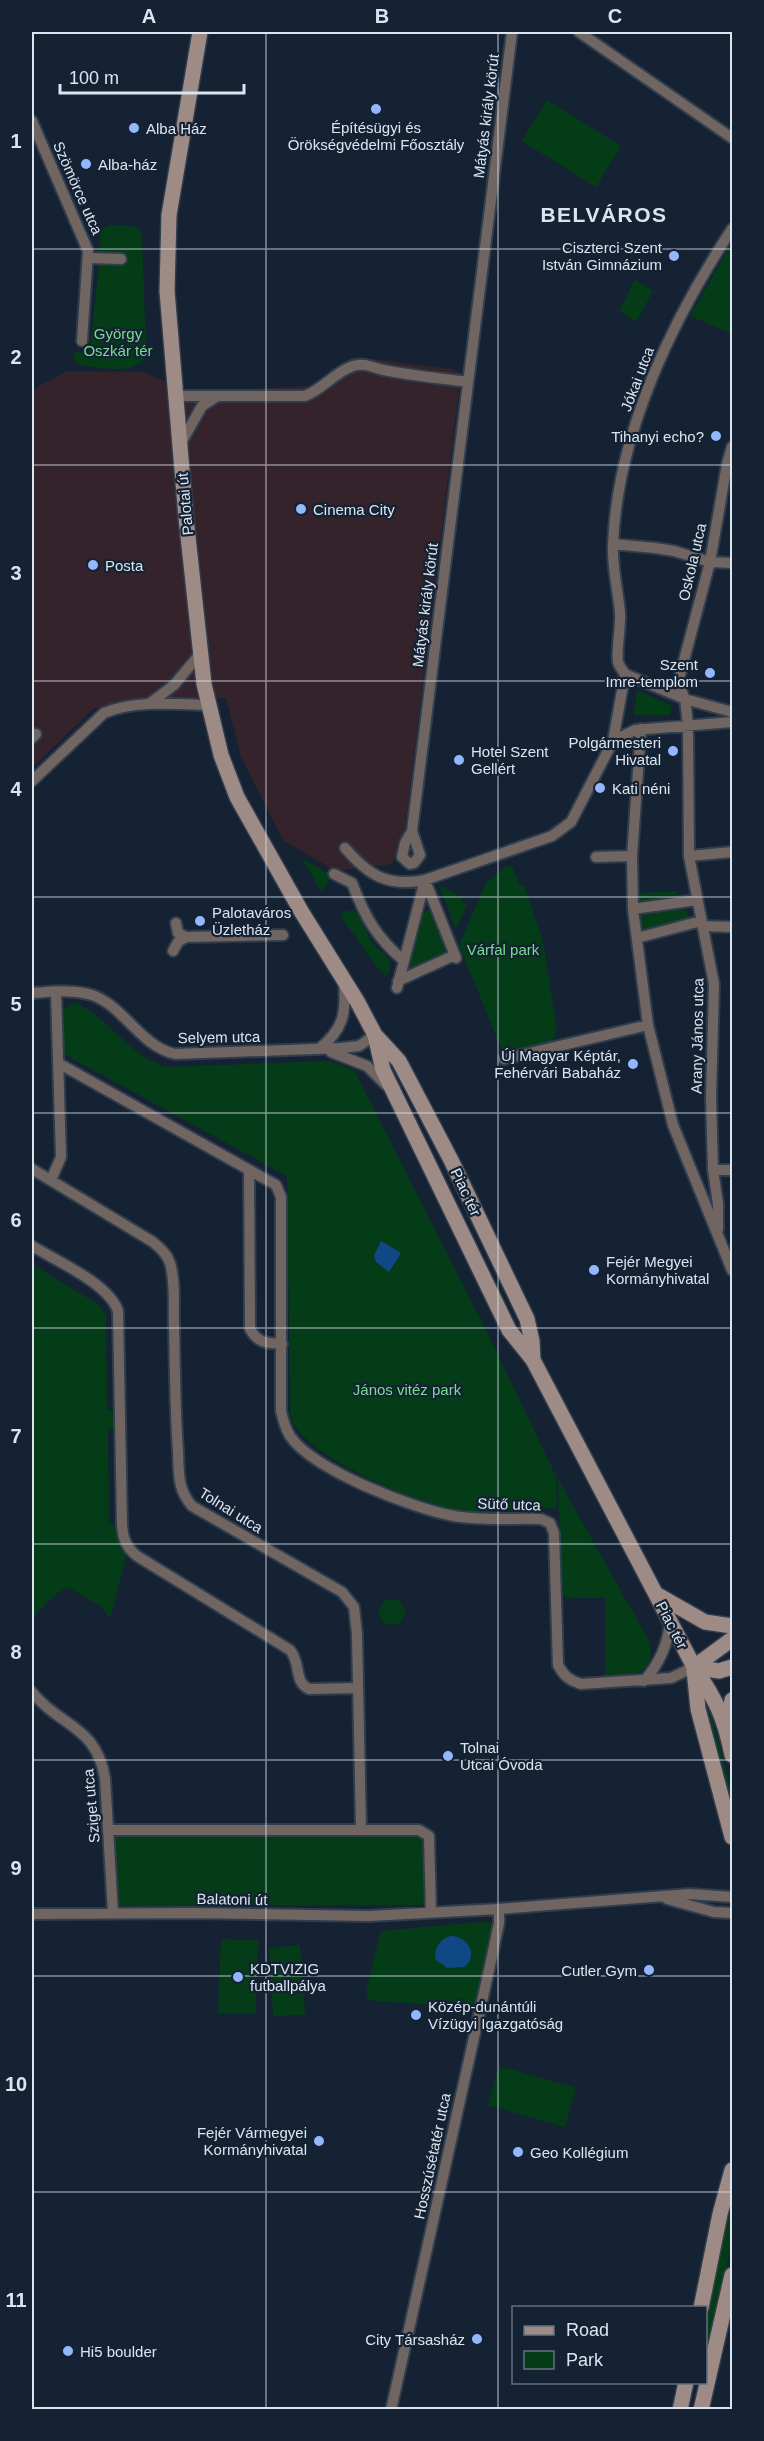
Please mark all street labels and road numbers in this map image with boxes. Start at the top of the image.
street label: Mátyás király körút [470,52,502,179]
street label: Szömörce utca [50,139,106,238]
street label: Jókai utca [617,344,657,414]
street label: Palotai út [174,471,196,536]
street label: Oskola utca [675,521,709,603]
street label: Mátyás király körút [409,541,441,668]
street label: Arany János utca [687,977,707,1094]
street label: Selyem utca [178,1028,261,1046]
street label: Piac tér [448,1165,484,1219]
street label: Tolnai utca [196,1484,266,1537]
street label: Sütő utca [477,1494,542,1514]
street label: Piac tér [653,1598,691,1652]
street label: Sziget utca [79,1768,103,1844]
street label: Balatoni út [196,1890,268,1908]
street label: Hosszúsétatér utca [410,2091,454,2221]

